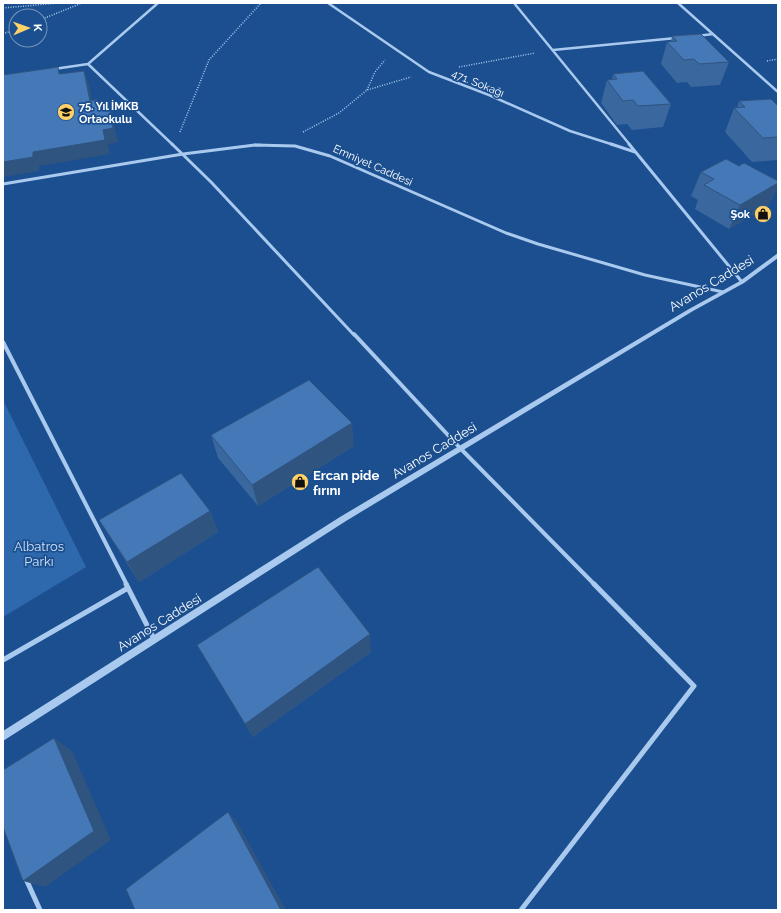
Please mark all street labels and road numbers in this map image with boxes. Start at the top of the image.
street label: 471. Sokağı [450,67,506,100]
street label: Emniyet Caddesi [331,142,415,189]
street label: Avanos Caddesi [666,252,756,315]
street label: Avanos Caddesi [389,419,479,482]
street label: Avanos Caddesi [115,591,204,654]

